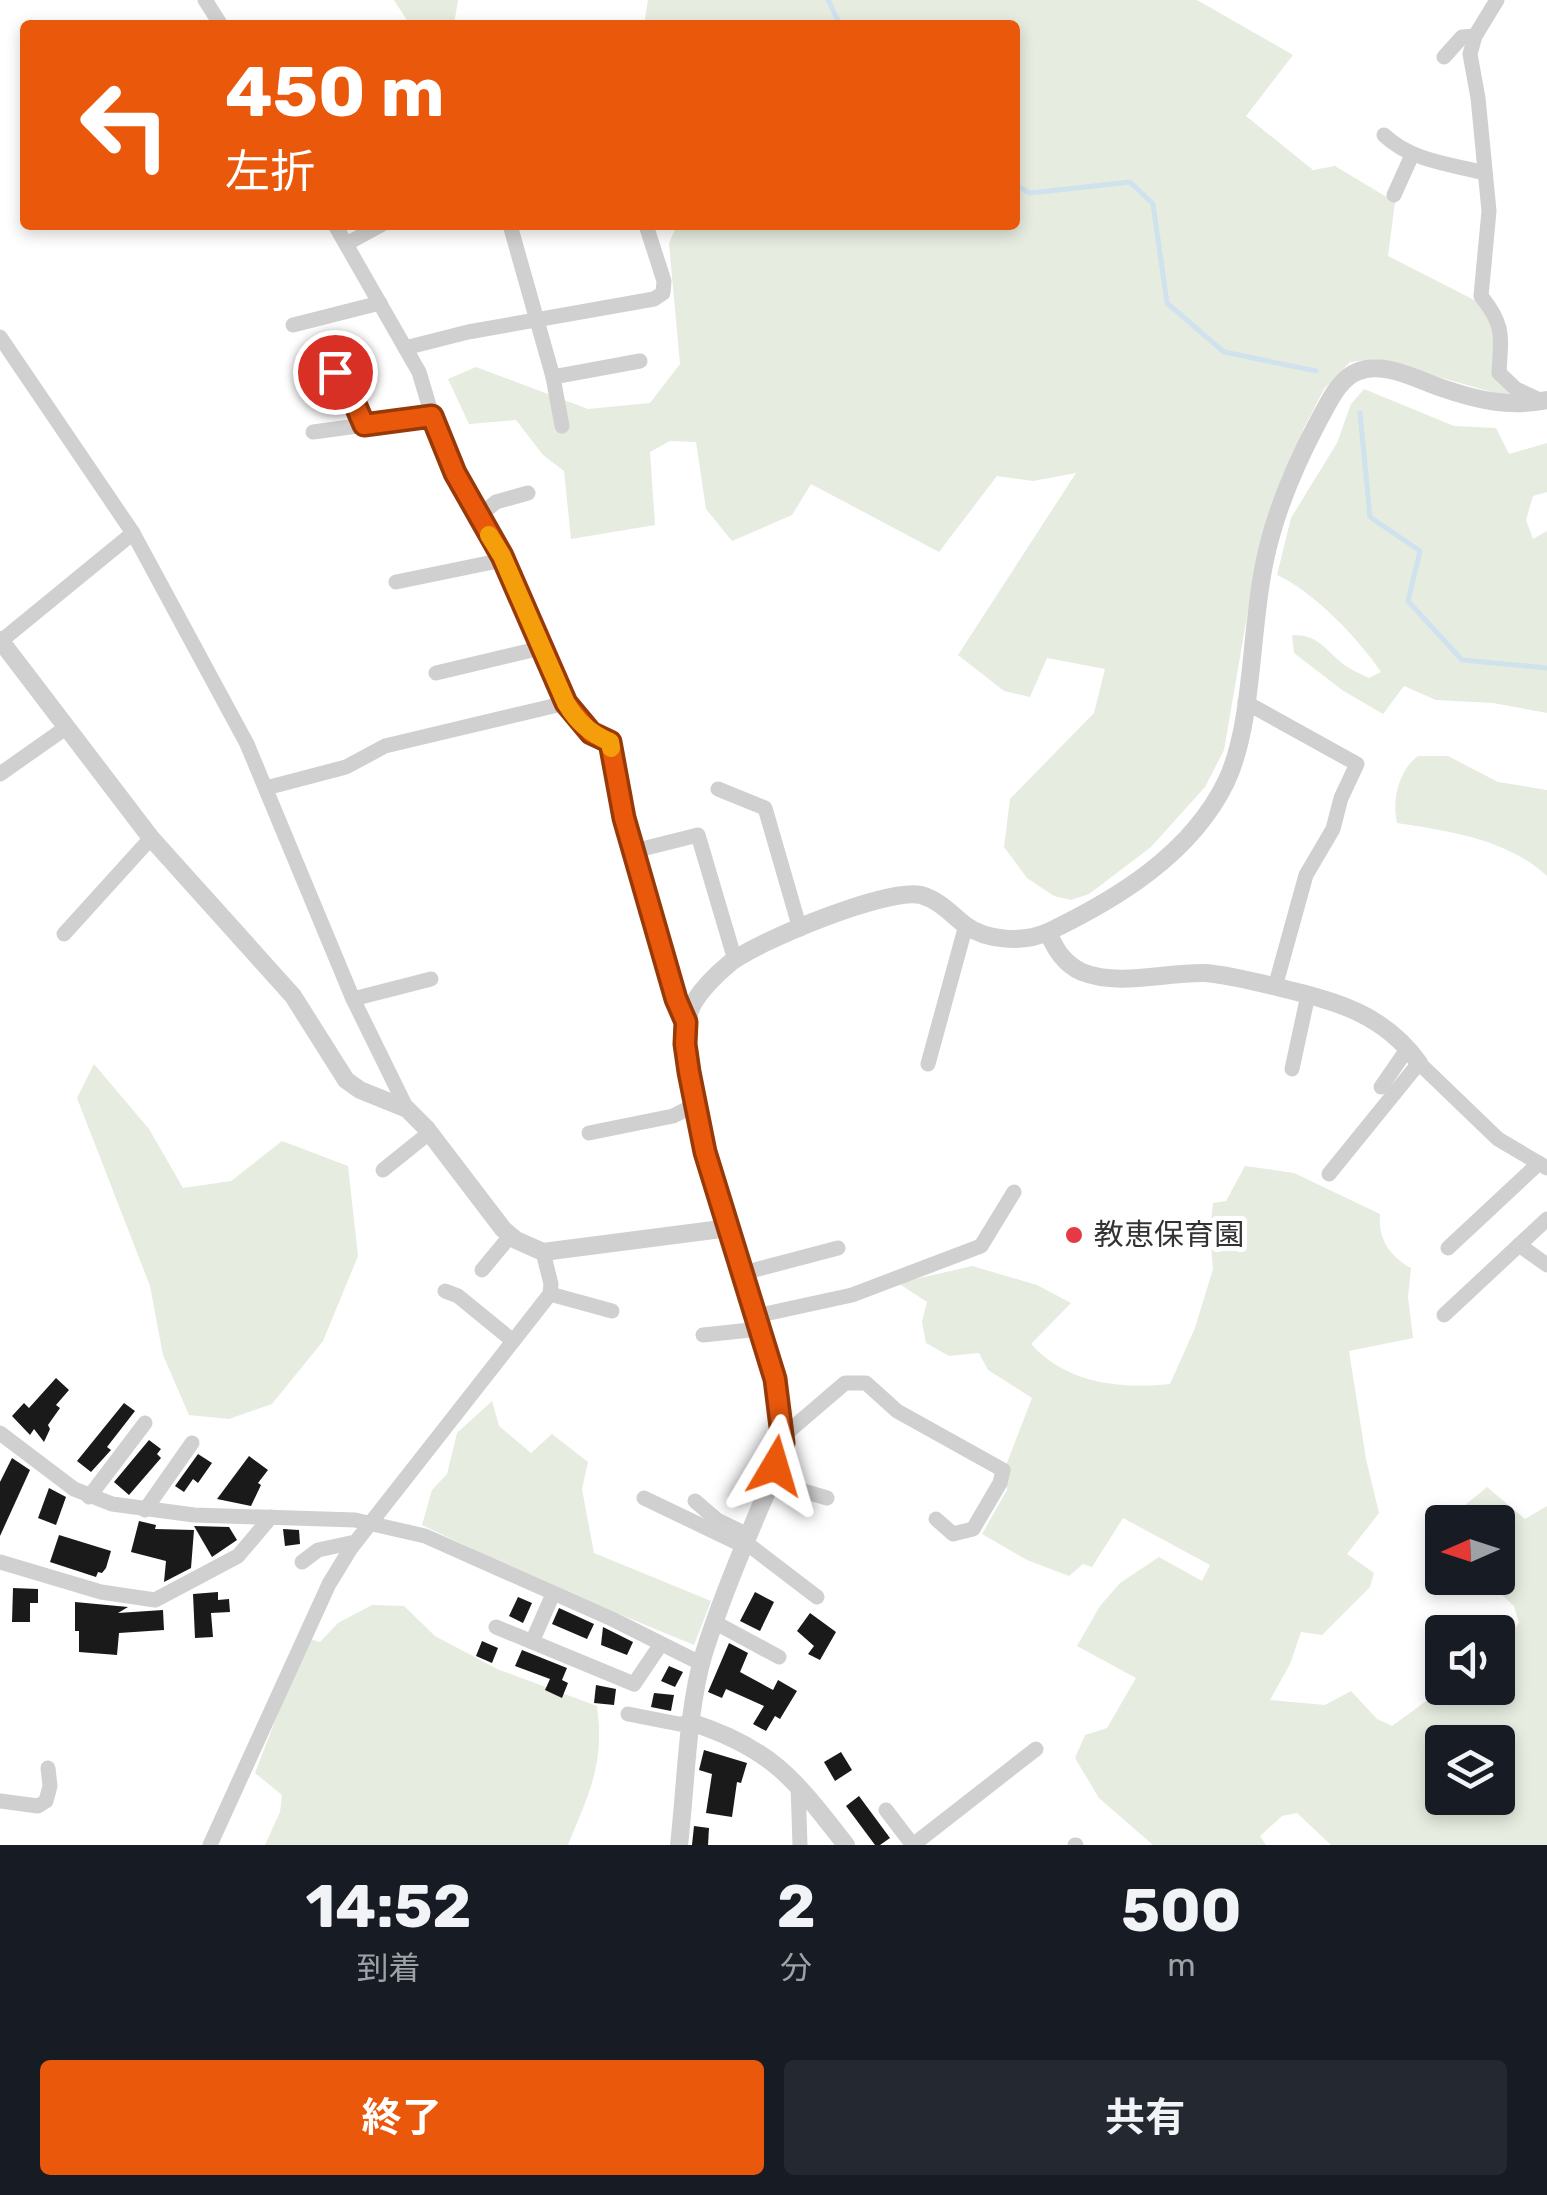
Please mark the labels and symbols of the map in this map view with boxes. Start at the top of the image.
pin [293,330,378,415]
place label: 教恵保育園 [1094,1217,1244,1253]
marker: 教恵保育園 [1063,1224,1085,1246]
position arrow [723,1414,827,1518]
north arrow [1425,1505,1515,1595]

